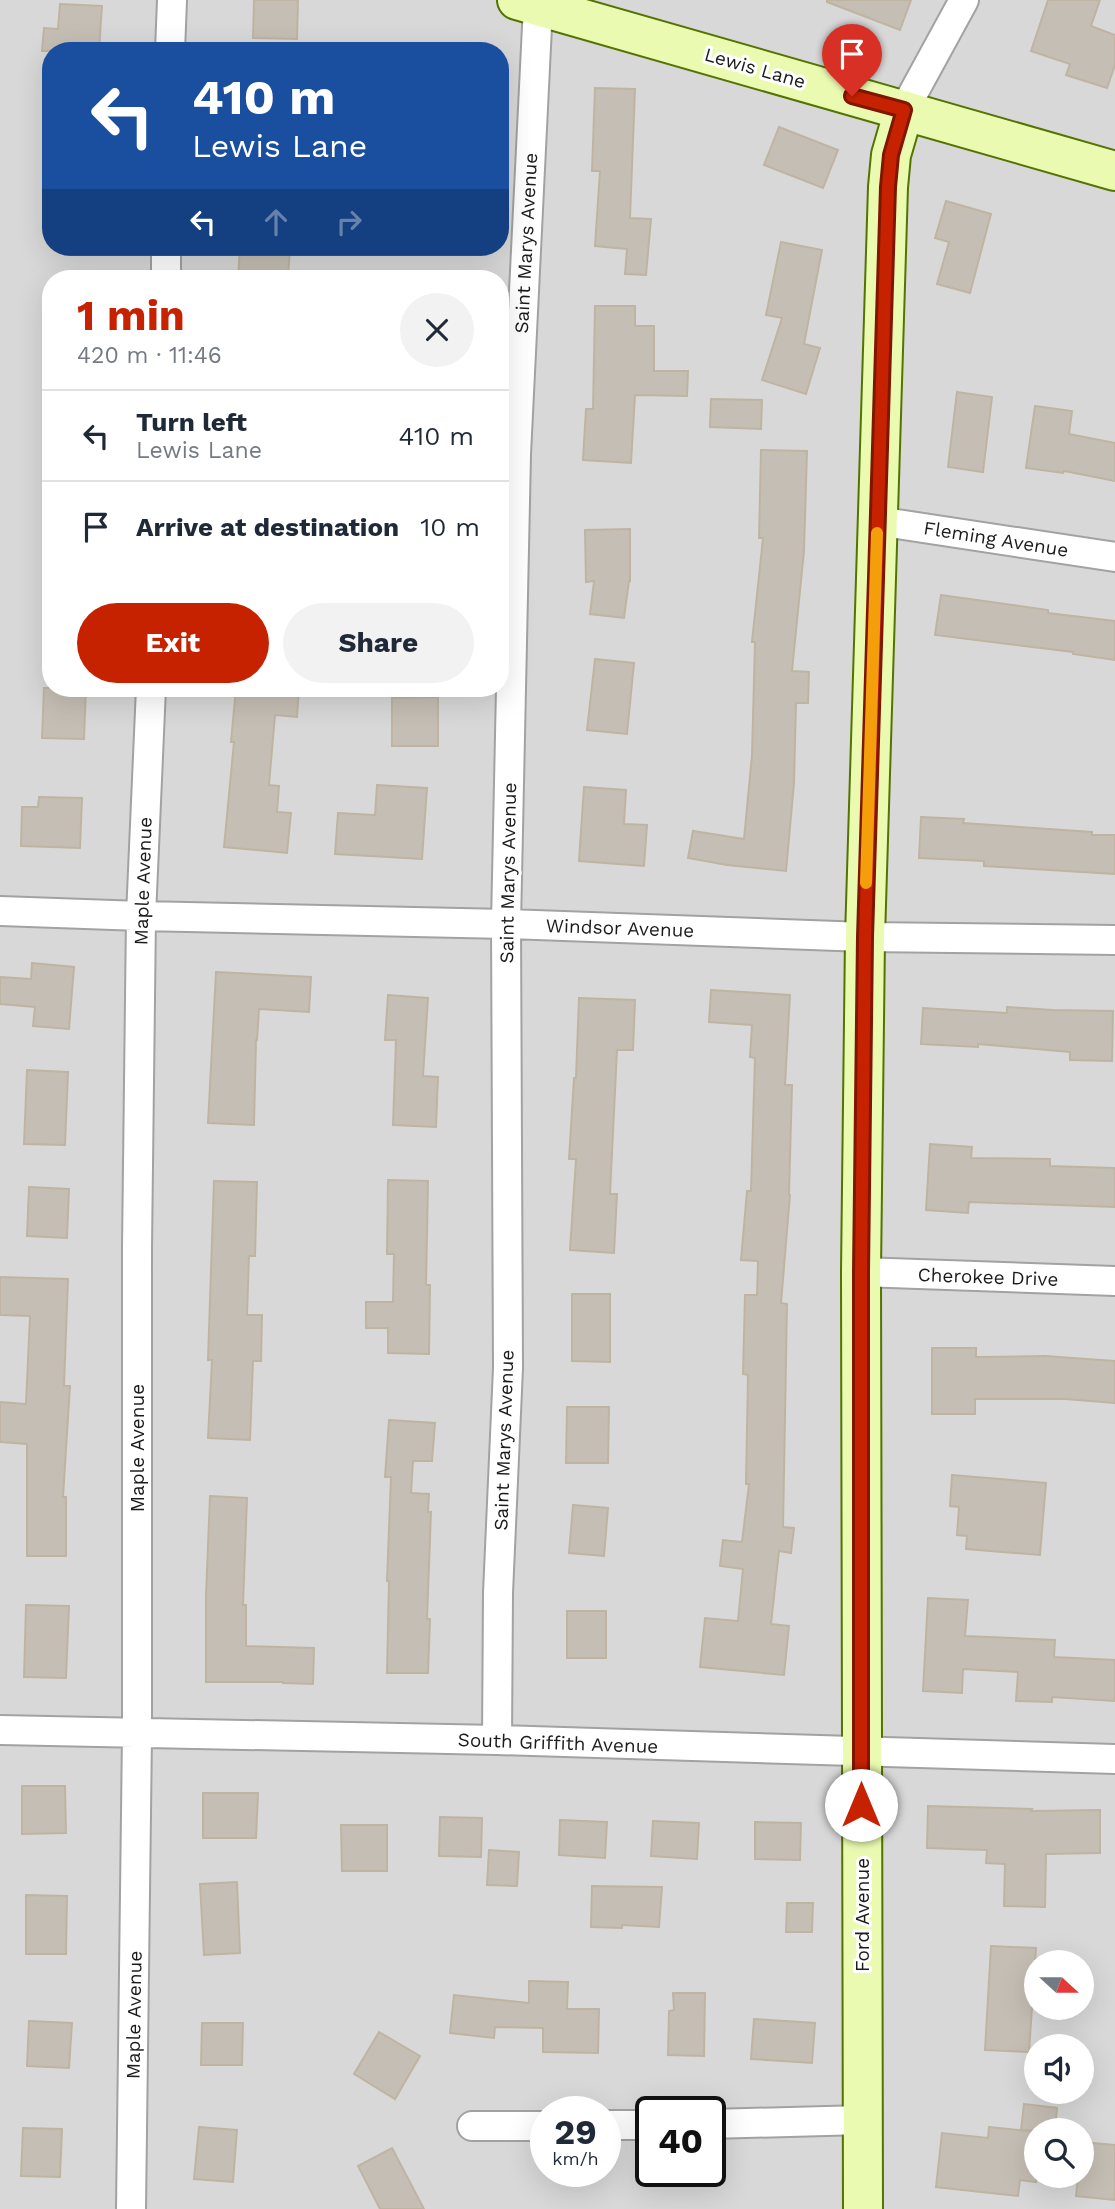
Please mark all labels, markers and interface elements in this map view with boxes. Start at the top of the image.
pin [822,24,882,96]
icon: arrive [833,35,871,73]
street label: Lewis Lane [702,43,808,93]
text: 410 m [192,68,335,126]
icon: left [77,70,168,161]
text: Lewis Lane [192,127,367,165]
street label: Saint Marys Avenue [510,152,542,334]
icon: left [184,203,222,241]
icon: ahead [257,203,295,241]
icon: right [330,203,368,241]
text: 1 min [77,291,185,340]
button: close [400,293,474,367]
text: 420 m · 11:46 [77,342,222,369]
text: Turn left [136,407,247,437]
icon: left [77,417,115,455]
text: 410 m [399,421,474,451]
text: Lewis Lane [136,437,262,464]
icon: arrive [77,508,115,546]
text: Arrive at destination [136,512,399,542]
text: 10 m [420,512,480,542]
street label: Fleming Avenue [922,516,1070,562]
button: Exit [77,603,269,683]
button: Share [283,603,474,683]
street label: Saint Marys Avenue [495,782,521,964]
street label: Maple Avenue [129,816,157,946]
street label: Windsor Avenue [545,914,695,942]
street label: Cherokee Drive [917,1263,1059,1291]
street label: Saint Marys Avenue [489,1349,519,1531]
street label: Maple Avenue [126,1384,149,1512]
street label: South Griffith Avenue [457,1728,659,1758]
position arrow [824,1768,898,1842]
street label: Ford Avenue [851,1858,874,1972]
north arrow [1024,1950,1094,2020]
map controls [1024,1950,1094,2188]
street label: Maple Avenue [121,1951,147,2079]
button: sound [1024,2034,1094,2104]
speed limit sign: 40 [635,2096,726,2187]
text: 29 [554,2111,597,2153]
button: search [1024,2118,1094,2188]
text: km/h [552,2148,599,2169]

